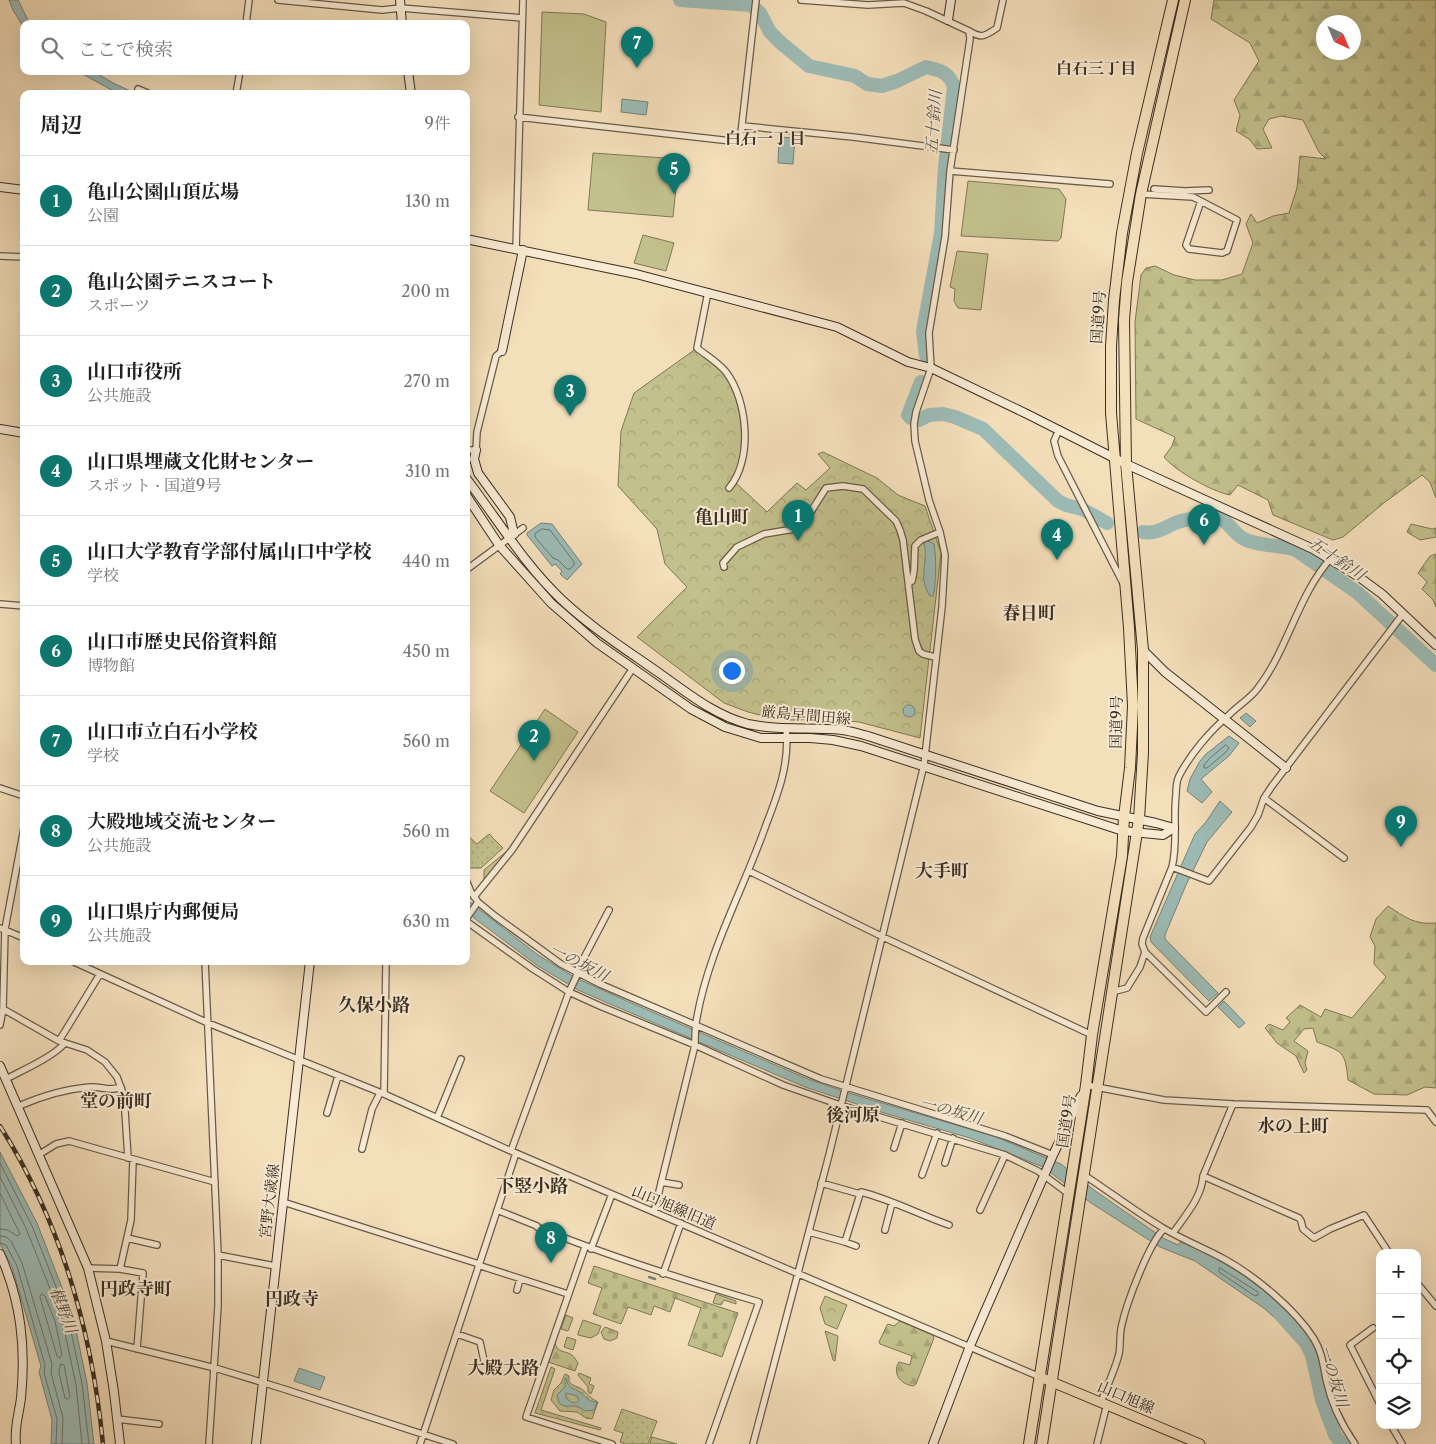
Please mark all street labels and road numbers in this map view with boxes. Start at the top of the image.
street label: 国道9号 [1087,290,1109,344]
street label: 国道9号 [1106,695,1126,749]
street label: 厳島早間田線 [760,702,852,728]
street label: 国道9号 [1052,1093,1080,1149]
street label: 宮野大歳線 [255,1163,283,1239]
street label: 山口旭線旧道 [629,1181,719,1233]
street label: 山口旭線 [1095,1377,1157,1417]

